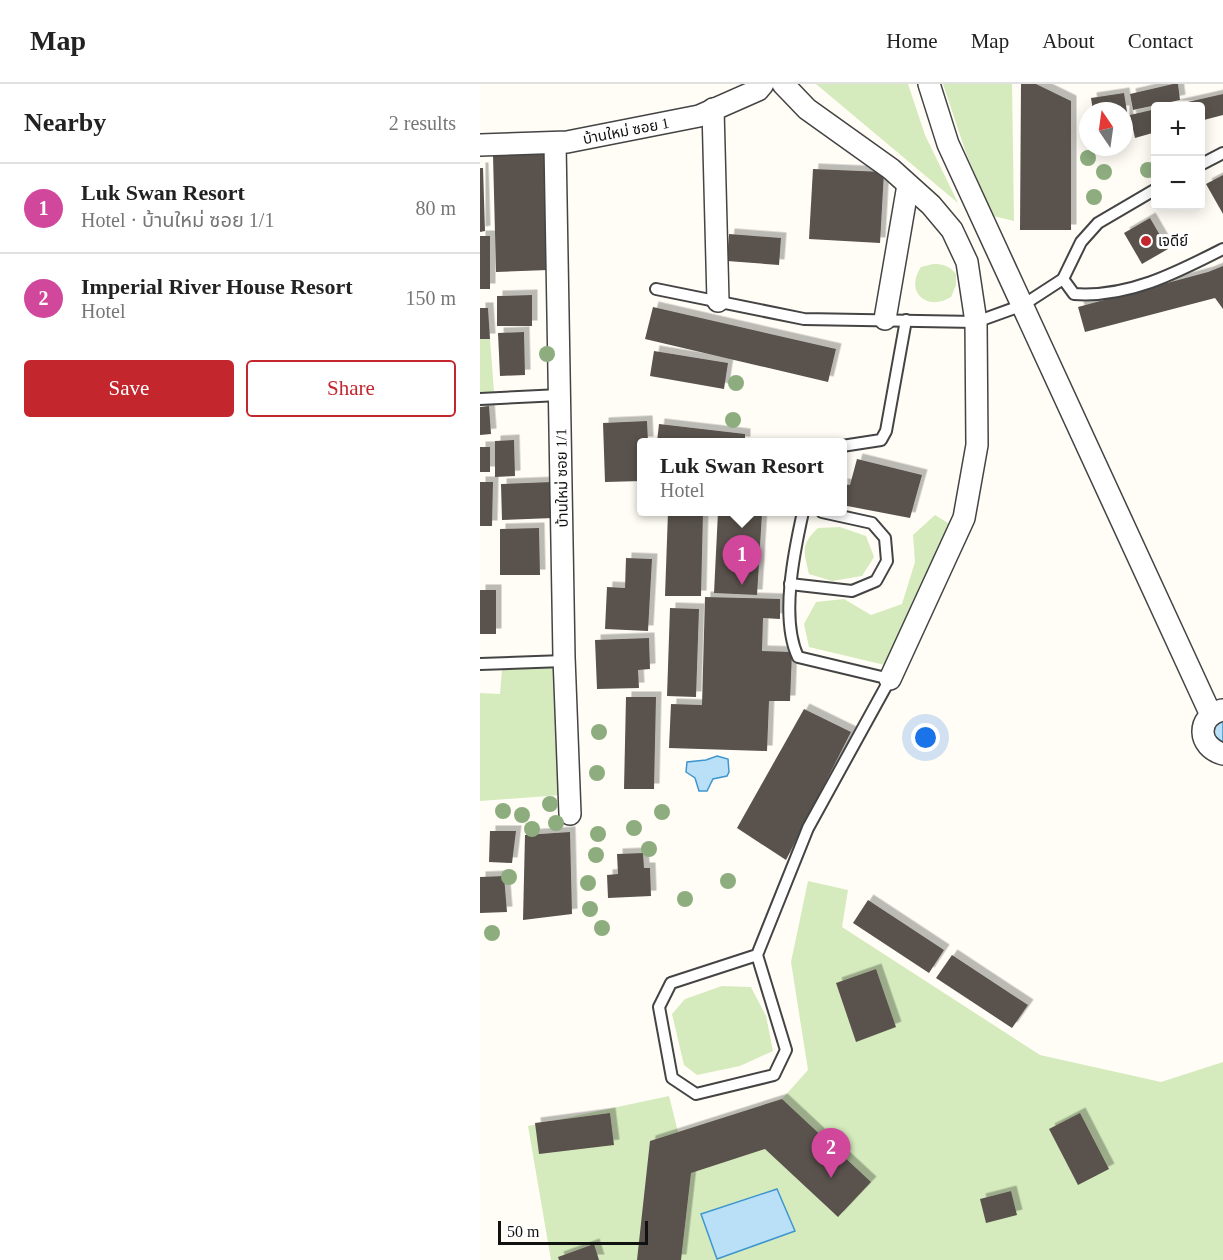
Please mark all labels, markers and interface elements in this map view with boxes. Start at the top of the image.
text: Map [30,25,86,56]
text: Home [886,29,938,53]
text: Map [971,29,1009,53]
text: About [1042,29,1095,53]
text: Contact [1128,29,1193,53]
north arrow [1079,102,1133,156]
map controls [1151,102,1205,210]
button: + [1151,102,1205,156]
text: Nearby [24,108,106,137]
text: 2 results [389,112,456,134]
street label: บ้านใหม่ ซอย 1 [581,114,671,147]
button: − [1151,156,1205,210]
text: Luk Swan Resort [81,180,245,205]
text: 1 [39,197,49,219]
text: 80 m [415,197,456,219]
text: Hotel · บ้านใหม่ ซอย 1/1 [81,209,274,231]
place label: เจดีย์ [1158,233,1188,249]
marker: เจดีย์ [1139,234,1153,248]
text: Imperial River House Resort [81,274,353,299]
text: 2 [39,287,49,309]
text: 150 m [405,287,456,309]
text: Hotel [81,300,125,322]
button: Save [24,360,234,417]
button: Share [246,360,456,417]
street label: บ้านใหม่ ซอย 1/1 [552,428,571,528]
popup [637,438,847,516]
text: Luk Swan Resort [660,453,824,478]
text: Hotel [660,479,705,501]
pin: 1 [722,536,762,585]
your location [911,723,940,752]
pin: 2 [812,1128,850,1178]
scale bar [498,1218,648,1246]
text: 50 m [507,1223,539,1240]

